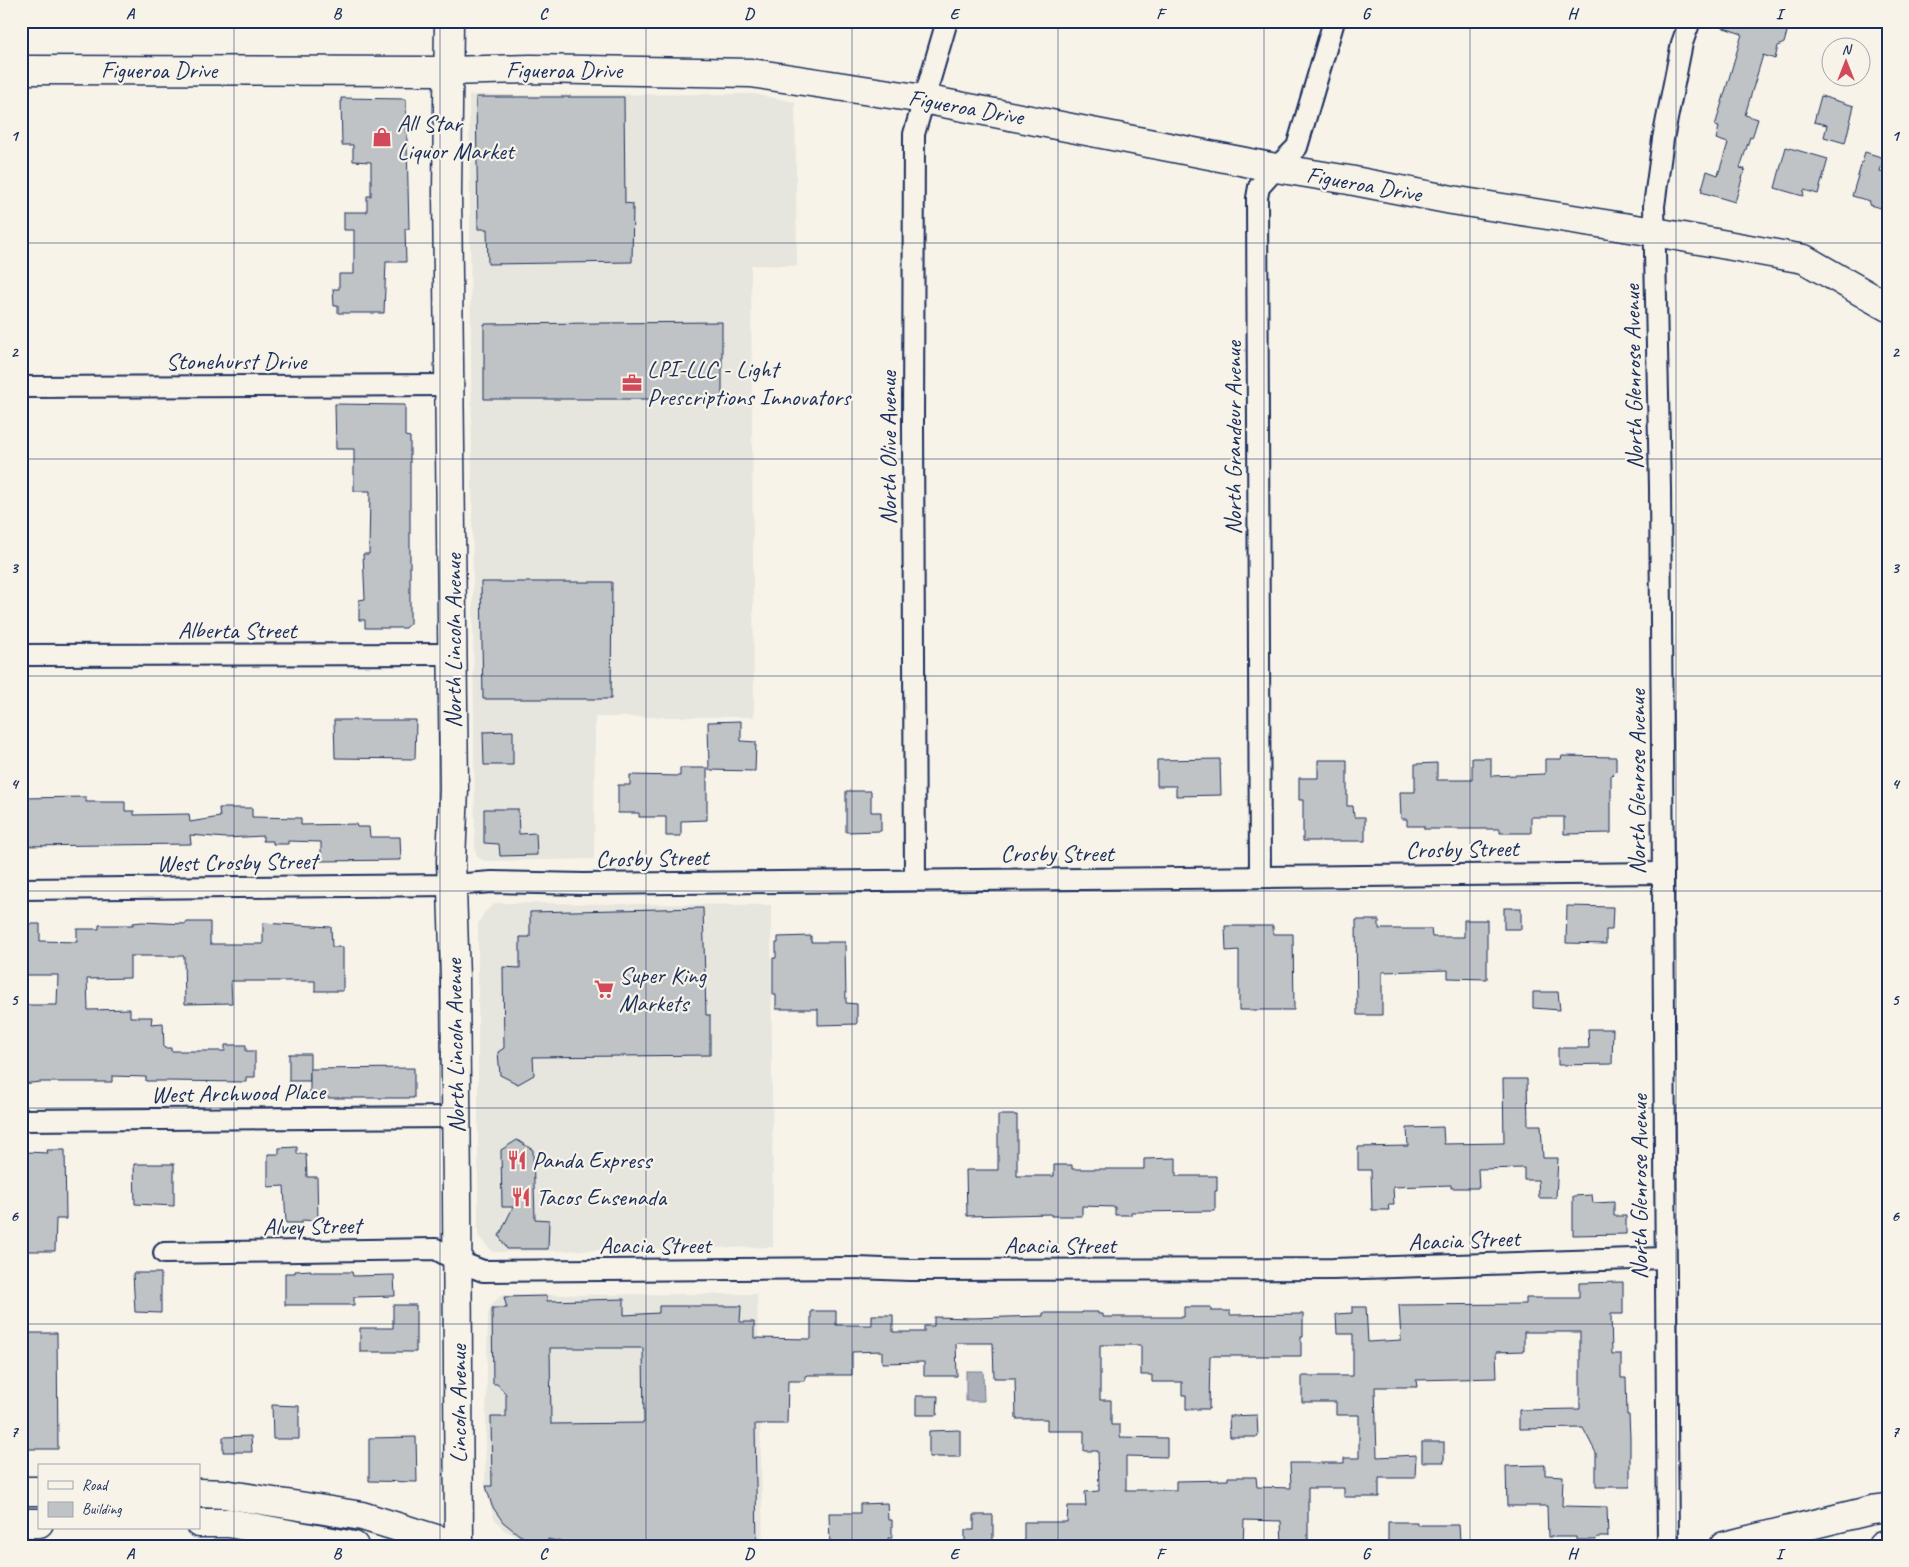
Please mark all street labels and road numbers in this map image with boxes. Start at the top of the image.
street label: Figueroa Drive [101,55,219,85]
street label: Figueroa Drive [506,55,624,85]
street label: Figueroa Drive [906,82,1028,132]
street label: Figueroa Drive [1304,159,1426,209]
street label: North Glenrose Avenue [1616,282,1650,470]
street label: North Grandeur Avenue [1218,339,1248,535]
street label: Stonehurst Drive [166,346,309,376]
street label: North Olive Avenue [873,369,903,525]
street label: North Lincoln Avenue [438,552,468,728]
street label: Alberta Street [178,615,298,645]
street label: North Glenrose Avenue [1622,687,1652,874]
street label: Crosby Street [1405,833,1521,865]
street label: Crosby Street [1001,838,1115,868]
street label: Crosby Street [595,842,711,874]
street label: West Crosby Street [156,846,321,878]
street label: North Lincoln Avenue [438,956,472,1133]
street label: West Archwood Place [151,1076,327,1110]
street label: North Glenrose Avenue [1624,1092,1654,1279]
street label: Alvey Street [263,1210,364,1242]
street label: Acacia Street [1408,1223,1522,1257]
street label: Acacia Street [599,1230,713,1260]
street label: Acacia Street [1004,1230,1118,1260]
street label: Lincoln Avenue [443,1343,473,1463]

